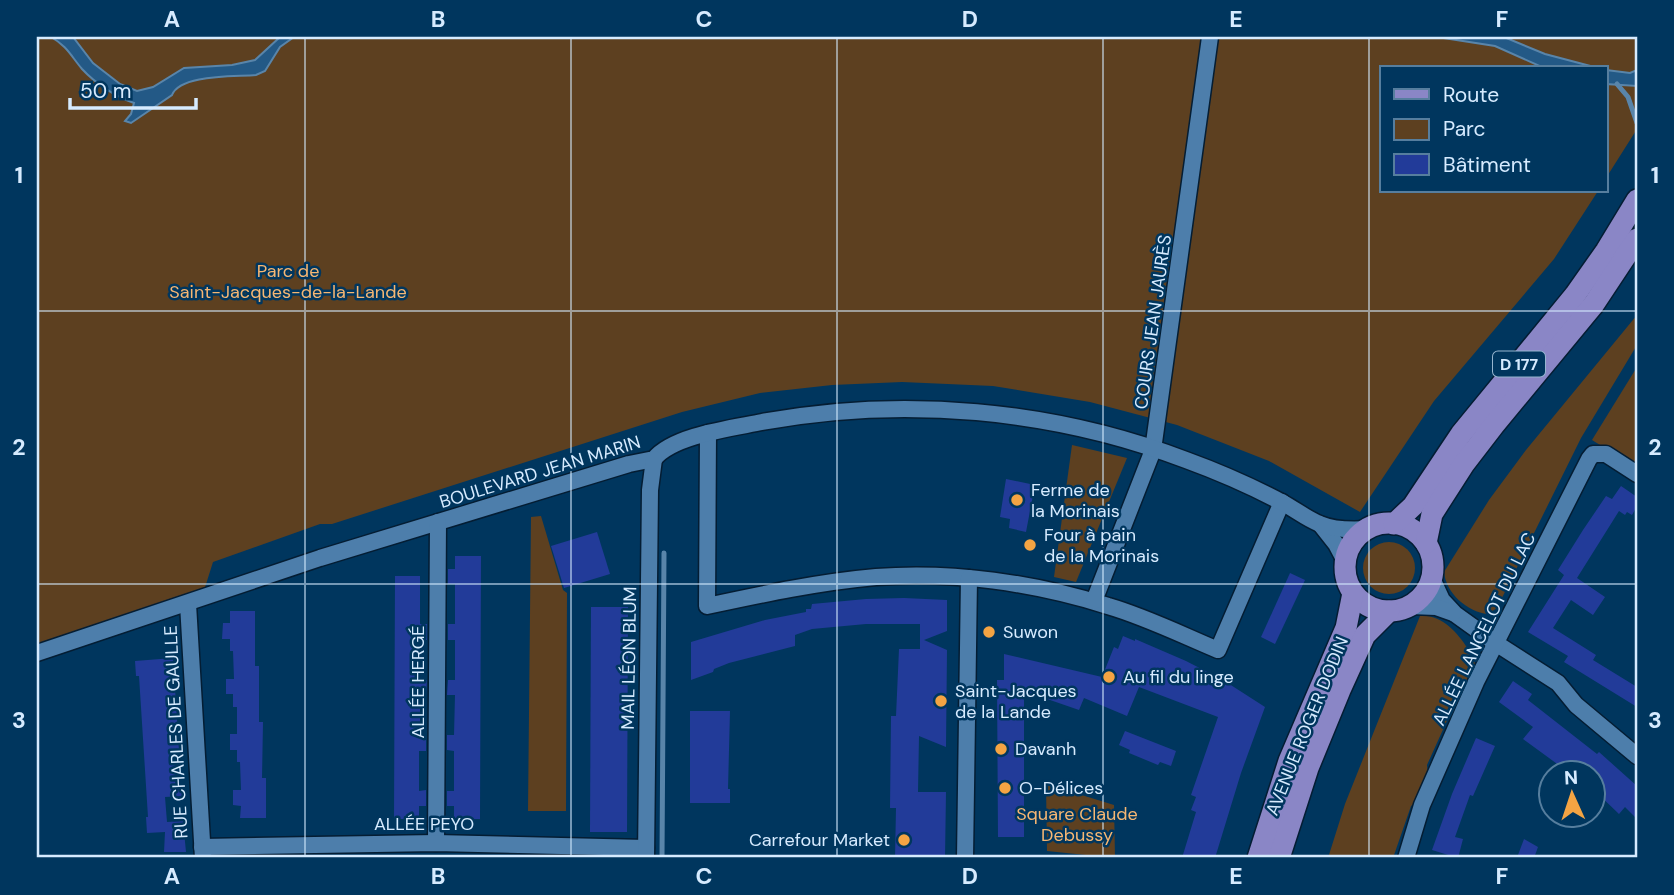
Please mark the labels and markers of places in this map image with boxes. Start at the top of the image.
place label: Ferme de la Morinais [1031,478,1120,523]
marker: Ferme de la Morinais [1009,492,1025,508]
place label: Four à pain de la Morinais [1044,523,1159,568]
marker: Four à pain de la Morinais [1022,537,1038,553]
place label: Suwon [1003,620,1058,644]
marker: Suwon [981,624,997,640]
place label: Au fil du linge [1123,665,1234,689]
marker: Au fil du linge [1101,669,1117,685]
place label: Saint-Jacques de la Lande [955,679,1077,724]
marker: Saint-Jacques de la Lande [933,693,949,709]
place label: Davanh [1015,737,1076,761]
marker: Davanh [993,741,1009,757]
place label: O-Délices [1019,776,1103,800]
marker: O-Délices [997,780,1013,796]
place label: Carrefour Market [749,828,890,852]
marker: Carrefour Market [896,832,912,848]

